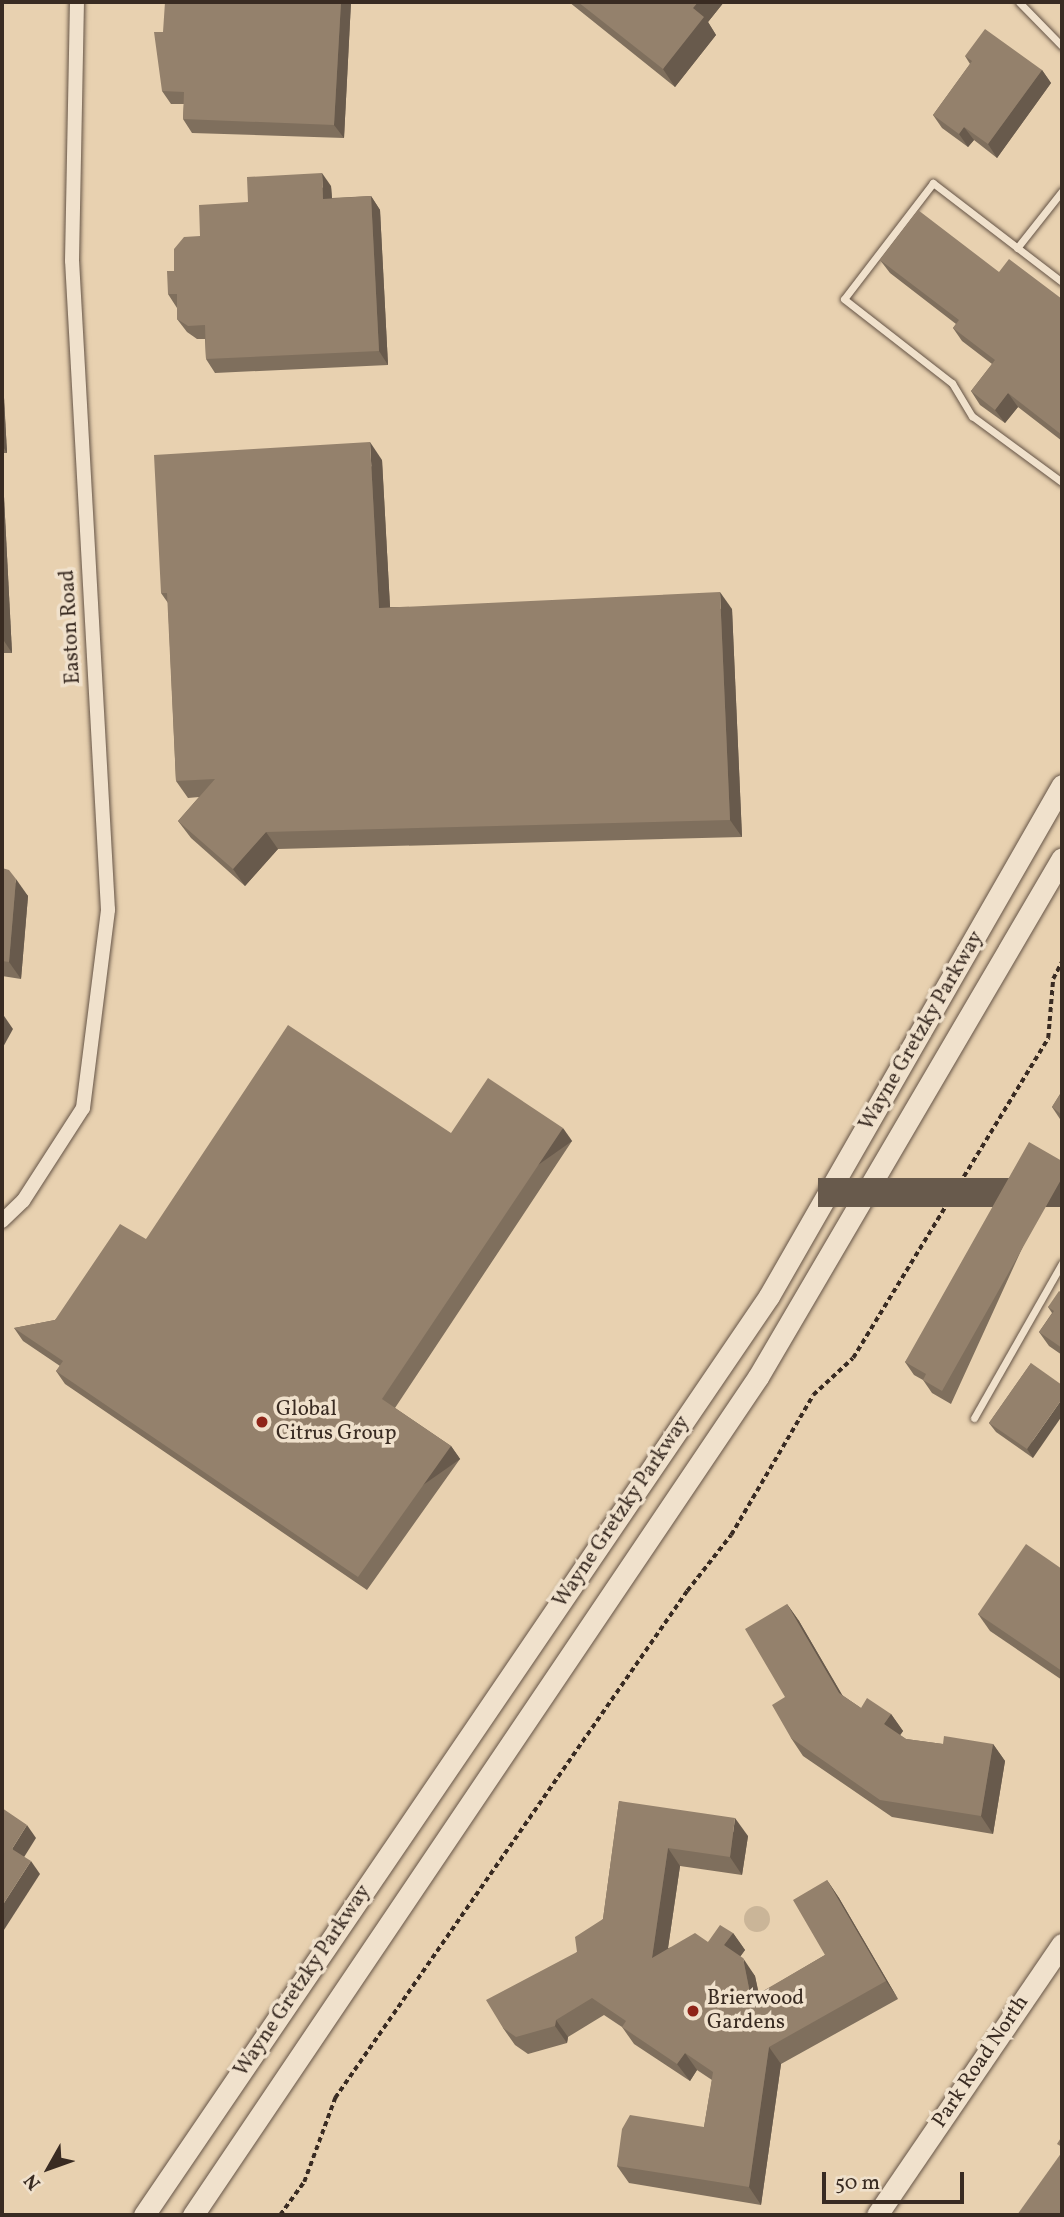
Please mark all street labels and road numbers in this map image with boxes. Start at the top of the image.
street label: Easton Road [55,569,87,685]
street label: Wayne Gretzky Parkway [854,926,990,1136]
street label: Wayne Gretzky Parkway [548,1411,696,1613]
street label: Wayne Gretzky Parkway [229,1880,377,2082]
street label: Park Road North [927,1991,1035,2133]

